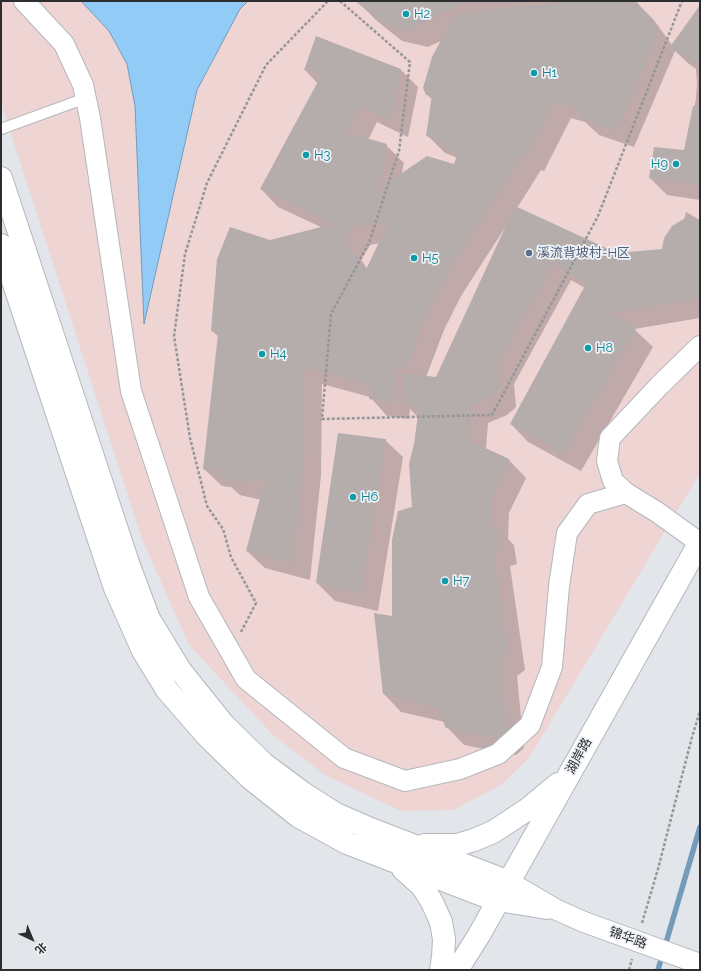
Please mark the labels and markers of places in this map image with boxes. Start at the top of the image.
place label: H2 [414,6,430,22]
marker: H2 [401,9,411,19]
place label: H1 [542,65,557,81]
marker: H1 [529,68,539,78]
place label: H3 [314,147,331,163]
marker: H3 [301,150,311,160]
place label: H9 [651,156,668,172]
marker: H9 [671,159,681,169]
place label: 溪流背坡村-H区 [537,245,630,261]
marker: 溪流背坡村-H区 [524,248,534,258]
place label: H5 [422,250,439,266]
marker: H5 [409,253,419,263]
place label: H8 [596,340,613,356]
marker: H8 [583,343,593,353]
place label: H4 [270,346,287,362]
marker: H4 [257,349,267,359]
place label: H6 [361,489,378,505]
marker: H6 [348,492,358,502]
place label: H7 [453,573,470,589]
marker: H7 [440,576,450,586]

